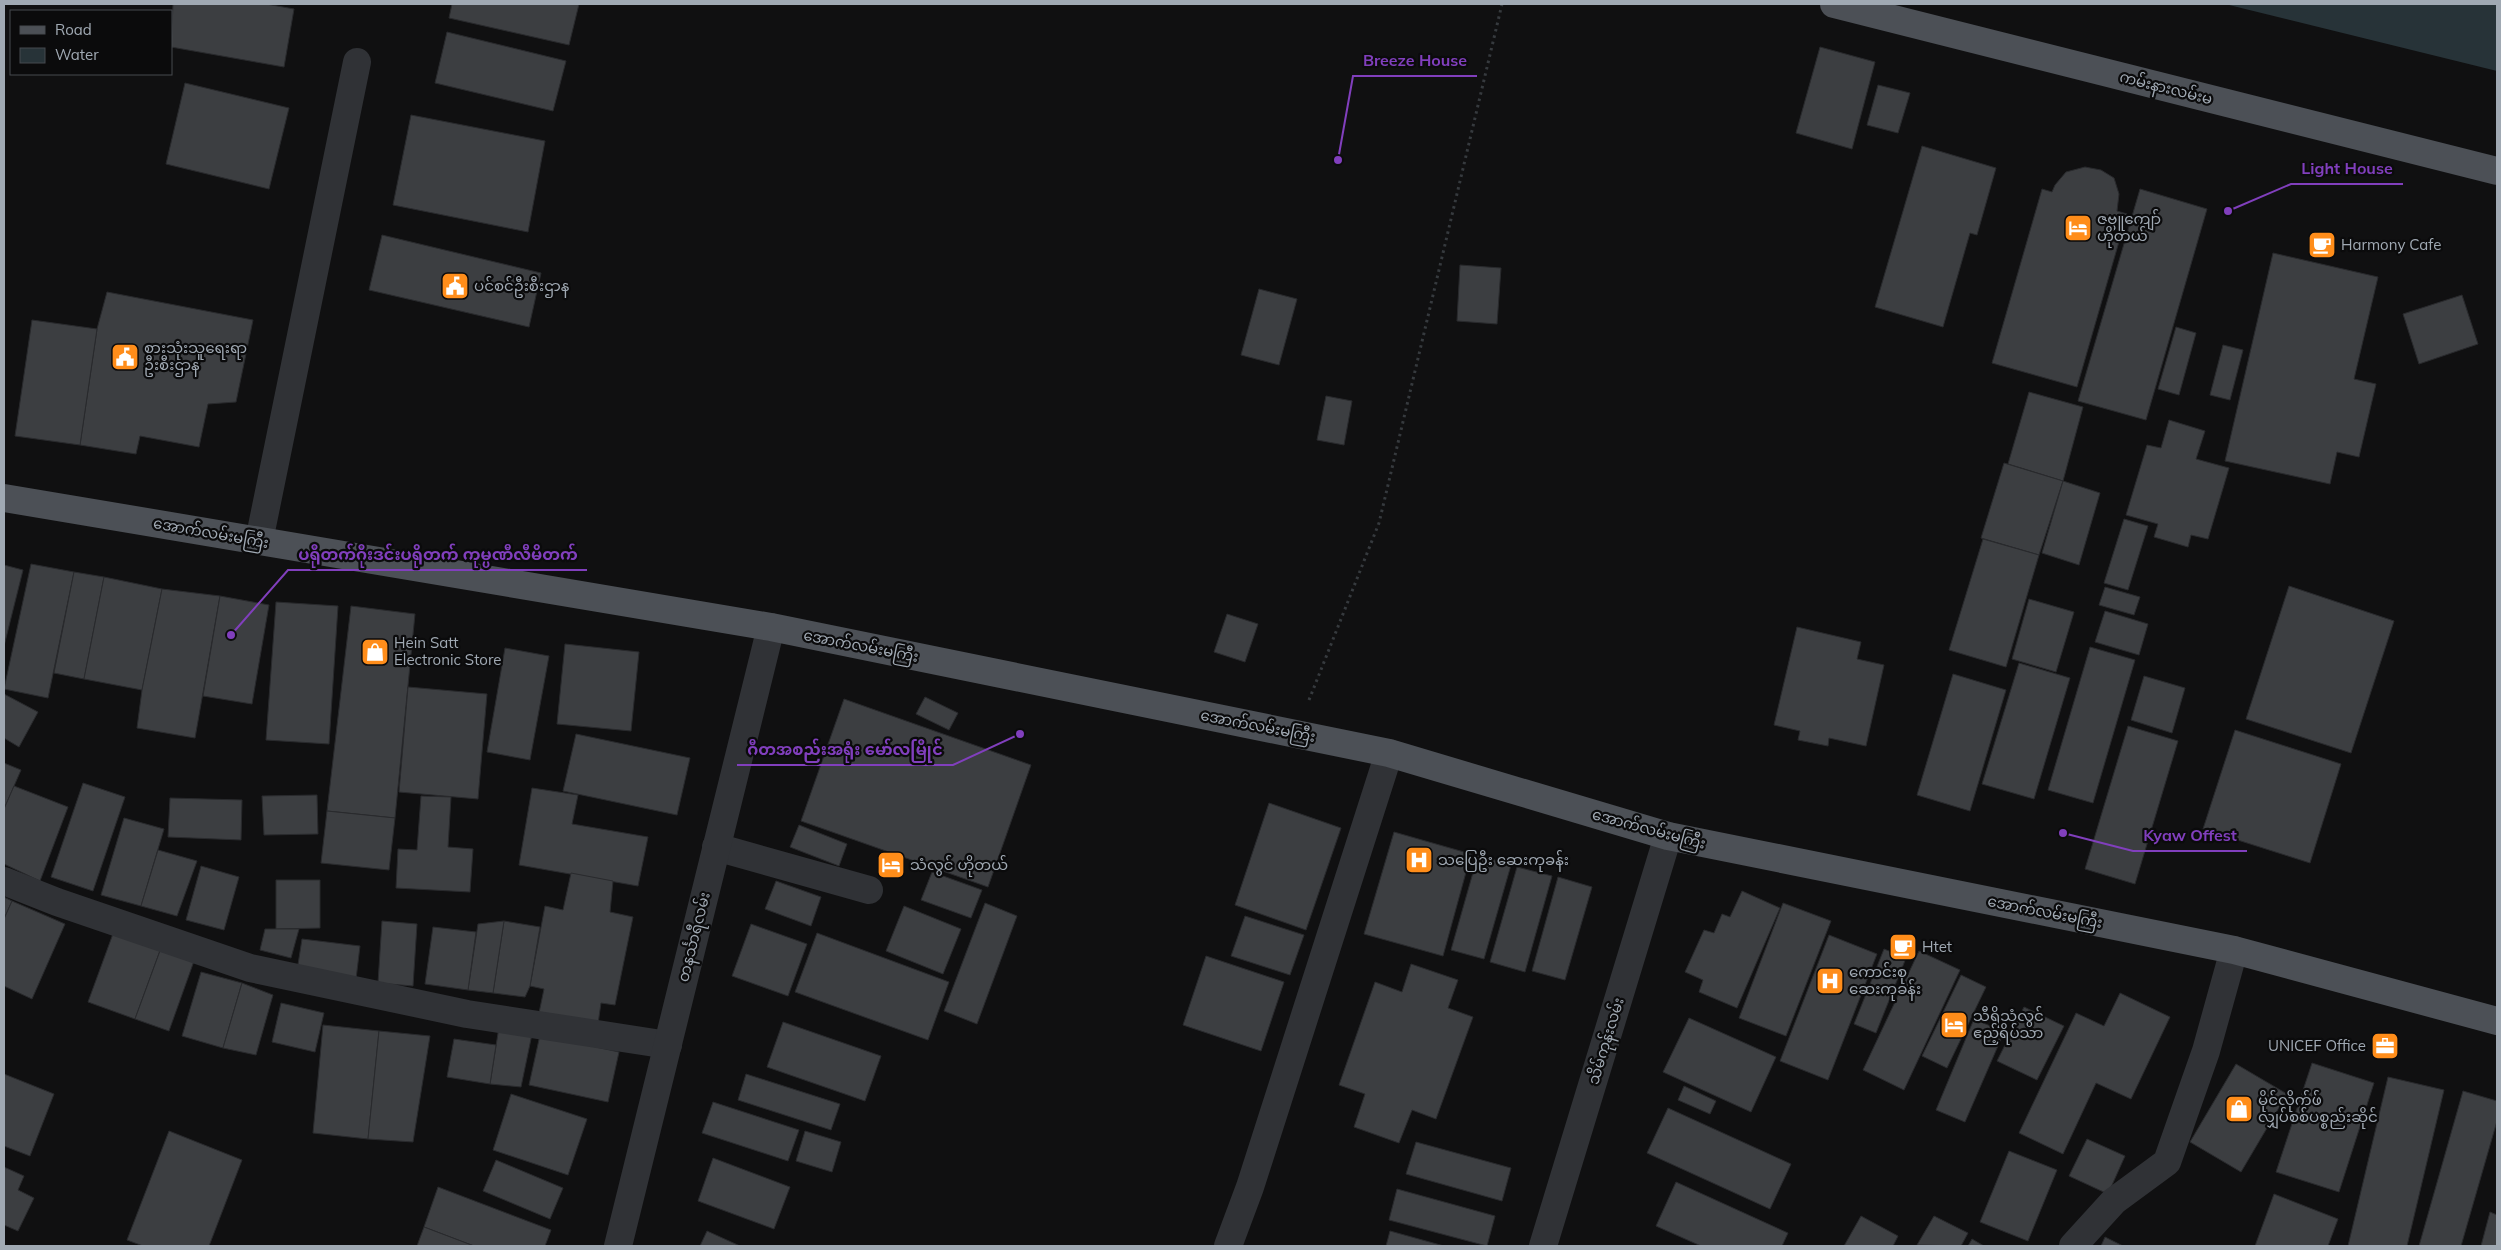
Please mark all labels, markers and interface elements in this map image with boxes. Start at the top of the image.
legend [10,10,172,75]
text: Road [55,20,92,39]
text: Water [55,45,99,64]
callout: Breeze House [1353,45,1477,76]
text: Breeze House [1363,50,1467,70]
street label: ကမ်းနားလမ်းမ [2117,67,2215,111]
callout: Light House [2291,153,2403,184]
text: Light House [2301,158,2393,178]
place label: ဇဗ္မူကျော် ဟိုတယ် [2097,209,2161,248]
hotel icon: ဇဗ္မူကျော် ဟိုတယ် [2063,213,2093,243]
cafe icon: Harmony Cafe [2307,230,2337,260]
place label: Harmony Cafe [2341,235,2441,254]
public building icon: ပင်စင်ဦးစီးဌာန [440,271,470,301]
place label: ပင်စင်ဦးစီးဌာန [474,276,570,298]
place label: စားသုံးသူရေးရာ ဦးစီးဌာန [144,338,247,377]
public building icon: စားသုံးသူရေးရာ ဦးစီးဌာန [110,342,140,372]
street label: အောက်လမ်းမကြီး [151,513,270,555]
callout: ပရိုတက်ဂိုးဒင်းပရိုတက် ကုမ္ပဏီလီမိတက် [288,539,587,570]
text: ပရိုတက်ဂိုးဒင်းပရိုတက် ကုမ္ပဏီလီမိတက် [298,543,578,568]
street label: အောက်လမ်းမကြီး [801,625,920,669]
place label: Hein Satt Electronic Store [394,633,501,669]
shop icon: Hein Satt Electronic Store [360,637,390,667]
street label: အောက်လမ်းမကြီး [1198,705,1317,749]
callout: ဂီတအစည်းအရုံး မော်လမြိုင် [737,734,953,765]
text: ဂီတအစည်းအရုံး မော်လမြိုင် [747,738,943,763]
street label: အောက်လမ်းမကြီး [1589,804,1708,856]
callout: Kyaw Offest [2133,820,2247,851]
text: Kyaw Offest [2143,825,2237,845]
hospital icon: သပြေဦး ဆေးကုခန်း [1404,845,1434,875]
hotel icon: သံလွင် ဟိုတယ် [876,850,906,880]
place label: သပြေဦး ဆေးကုခန်း [1438,850,1569,872]
place label: သံလွင် ဟိုတယ် [910,855,1008,877]
street label: တနင်္သာရီလမ်း [673,890,717,984]
street label: အောက်လမ်းမကြီး [1985,891,2104,935]
cafe icon: Htet [1888,932,1918,962]
place label: Htet [1922,937,1952,956]
place label: ကောင်းစု ဆေးကုခန်း [1849,962,1921,1001]
hospital icon: ကောင်းစု ဆေးကုခန်း [1815,966,1845,996]
street label: သိမ်ကုန်းလမ်း [1583,995,1631,1087]
place label: သီရိသံလွင် ဧည့်ရိပ်သာ [1973,1006,2044,1045]
hotel icon: သီရိသံလွင် ဧည့်ရိပ်သာ [1939,1010,1969,1040]
office icon: UNICEF Office [2370,1031,2400,1061]
place label: UNICEF Office [2268,1036,2366,1055]
place label: မိုင်လိုက်ဖ် လျှပ်စစ်ပစ္စည်းဆိုင် [2258,1090,2378,1129]
shop icon: မိုင်လိုက်ဖ် လျှပ်စစ်ပစ္စည်းဆိုင် [2224,1094,2254,1124]

